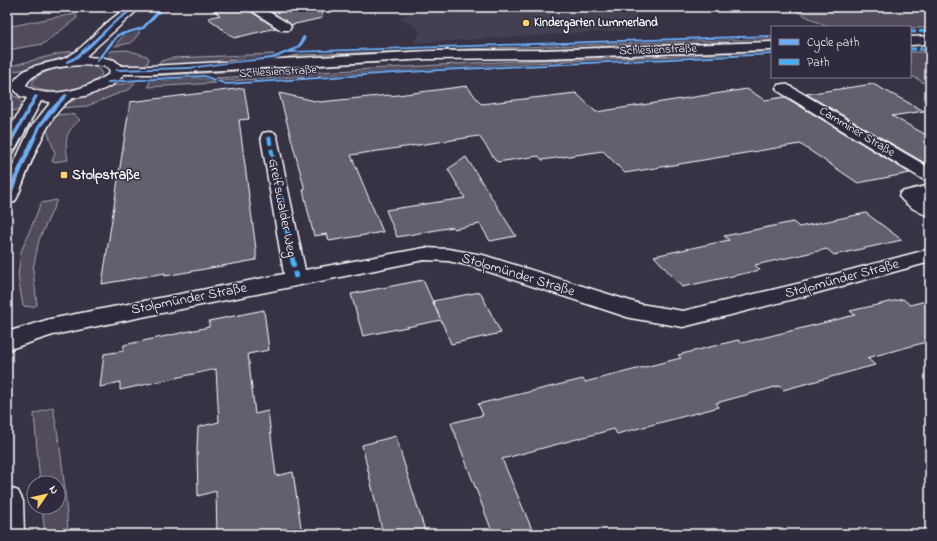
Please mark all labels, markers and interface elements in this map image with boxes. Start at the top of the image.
place label: Kindergarten Lummerland [534,14,658,34]
marker: Kindergarten Lummerland [521,18,531,28]
legend [771,26,911,78]
text: Cycle path [807,34,859,53]
street label: Schlesienstraße [619,40,698,60]
text: Path [807,54,830,72]
street label: Schlesienstraße [239,61,318,83]
street label: Camminer Straße [816,102,899,162]
street label: Greifswalder Weg [261,157,302,259]
place label: Stolpstraße [72,165,141,186]
marker: Stolpstraße [59,170,69,180]
street label: Stolpmünder Straße [459,248,578,302]
street label: Stolpmünder Straße [783,253,902,304]
street label: Stolpmünder Straße [129,277,249,321]
north arrow [26,475,66,515]
text: N [45,482,62,498]

